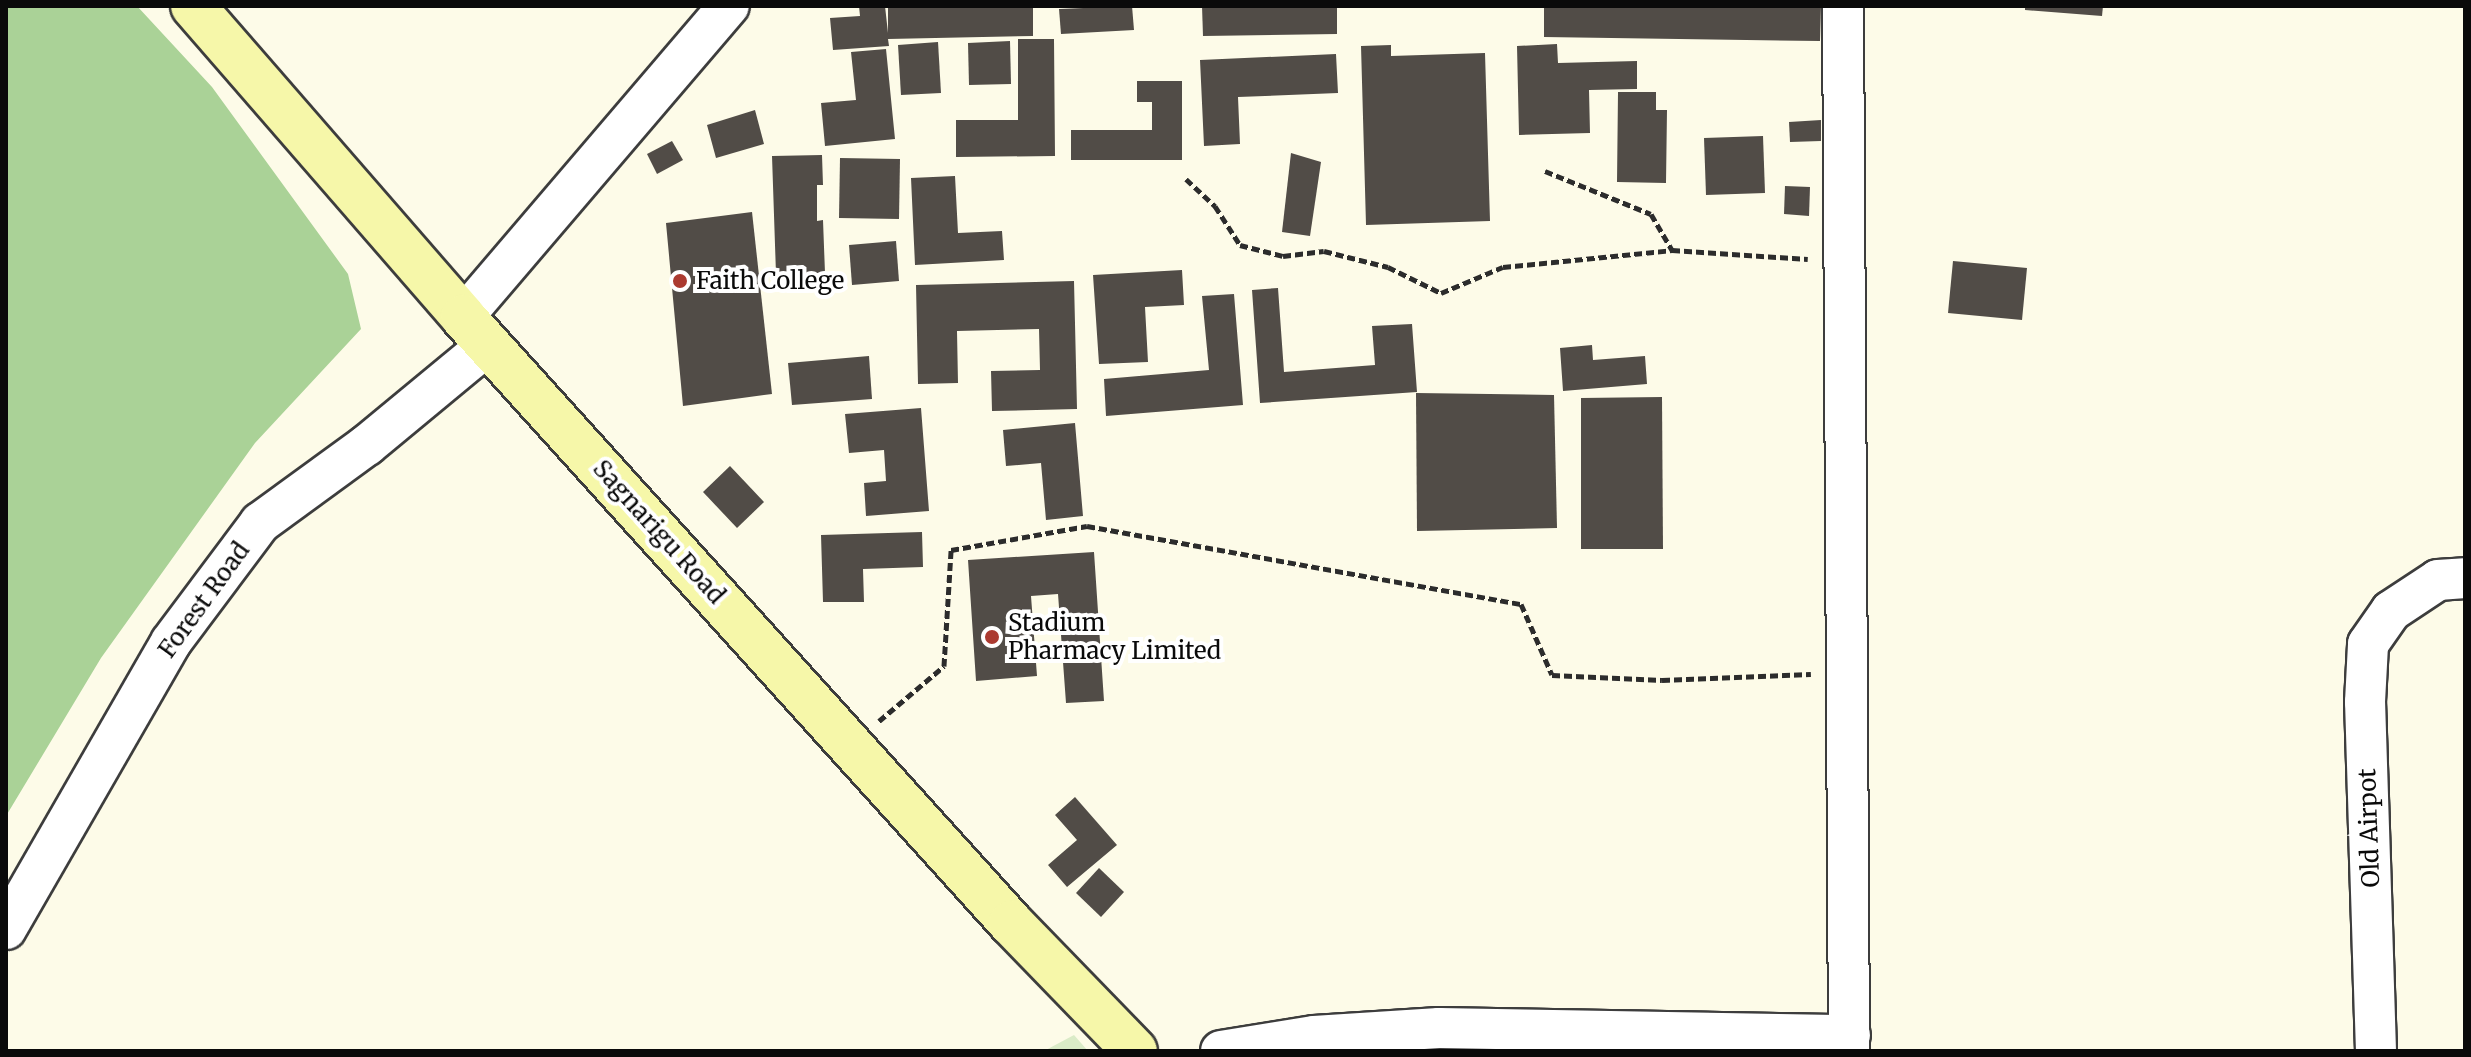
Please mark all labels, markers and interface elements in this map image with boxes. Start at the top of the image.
place label: Faith College [696,267,844,295]
marker: Faith College [671,272,689,290]
street label: Sagnarigu Road [587,454,731,610]
street label: Forest Road [152,537,256,663]
place label: Stadium Pharmacy Limited [1008,609,1221,665]
marker: Stadium Pharmacy Limited [983,628,1001,646]
street label: Old Airpot [2353,768,2385,888]

